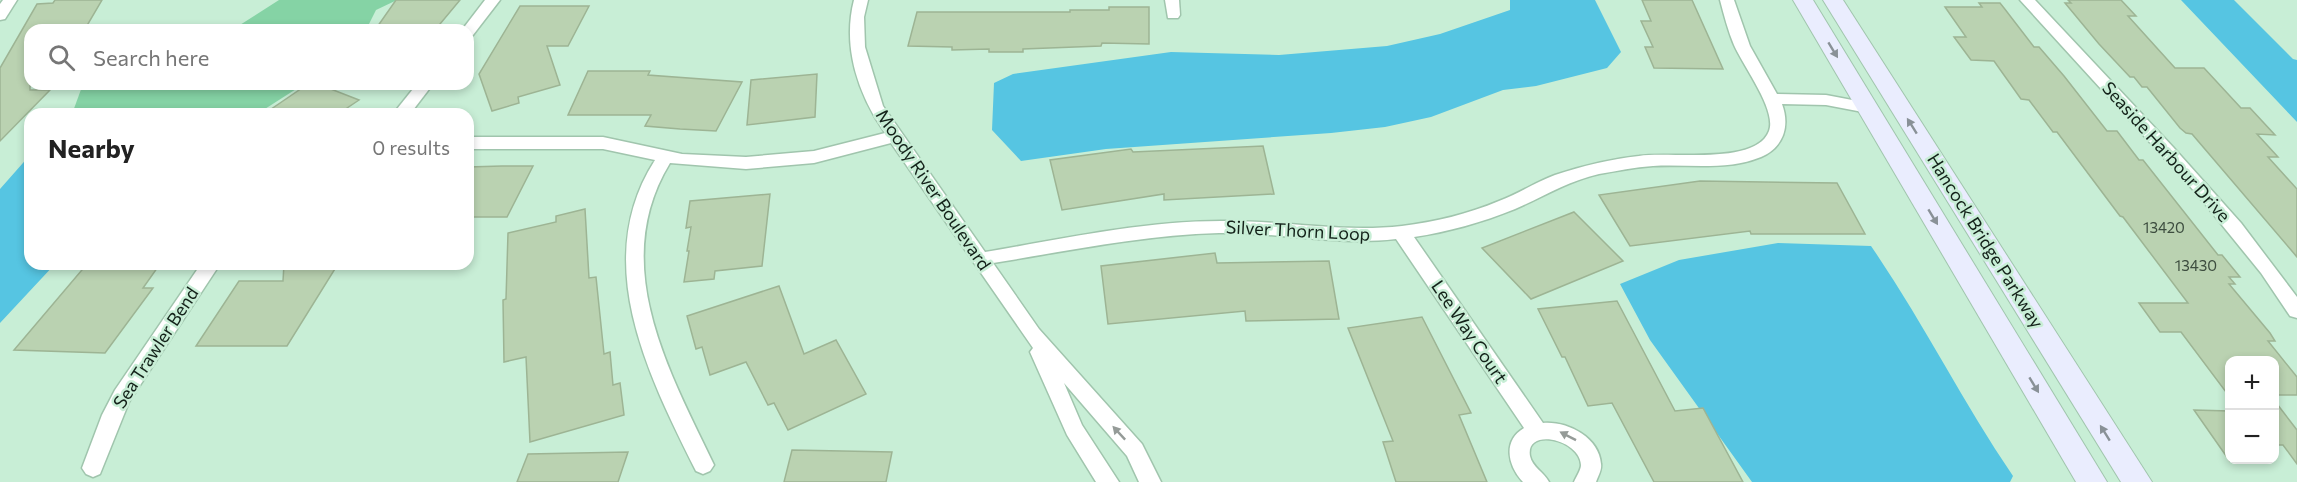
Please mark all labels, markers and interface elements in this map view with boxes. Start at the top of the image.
search box [24,24,474,90]
icon: search [45,41,78,74]
one-way arrow [1827,42,1838,58]
text: Search here [93,44,209,71]
street label: Seaside Harbour Drive [2098,77,2236,226]
street label: Moody River Boulevard [872,105,996,274]
one-way arrow [1906,117,1917,134]
text: Nearby [48,132,135,163]
text: 0 results [372,135,450,159]
street label: Hancock Bridge Parkway [1923,149,2049,332]
one-way arrow [1928,209,1939,225]
street label: Silver Thorn Loop [1225,215,1371,245]
house number: 13420 [2143,218,2185,236]
house number: 13430 [2175,256,2217,274]
street label: Lee Way Court [1427,276,1512,387]
street label: Sea Trawler Bend [108,283,203,412]
map controls [2225,356,2279,464]
button: + [2225,356,2279,410]
one-way arrow [2028,377,2039,393]
button: − [2225,410,2279,464]
one-way arrow [2100,425,2111,441]
one-way arrow [1113,426,1126,441]
one-way arrow [1559,431,1576,441]

